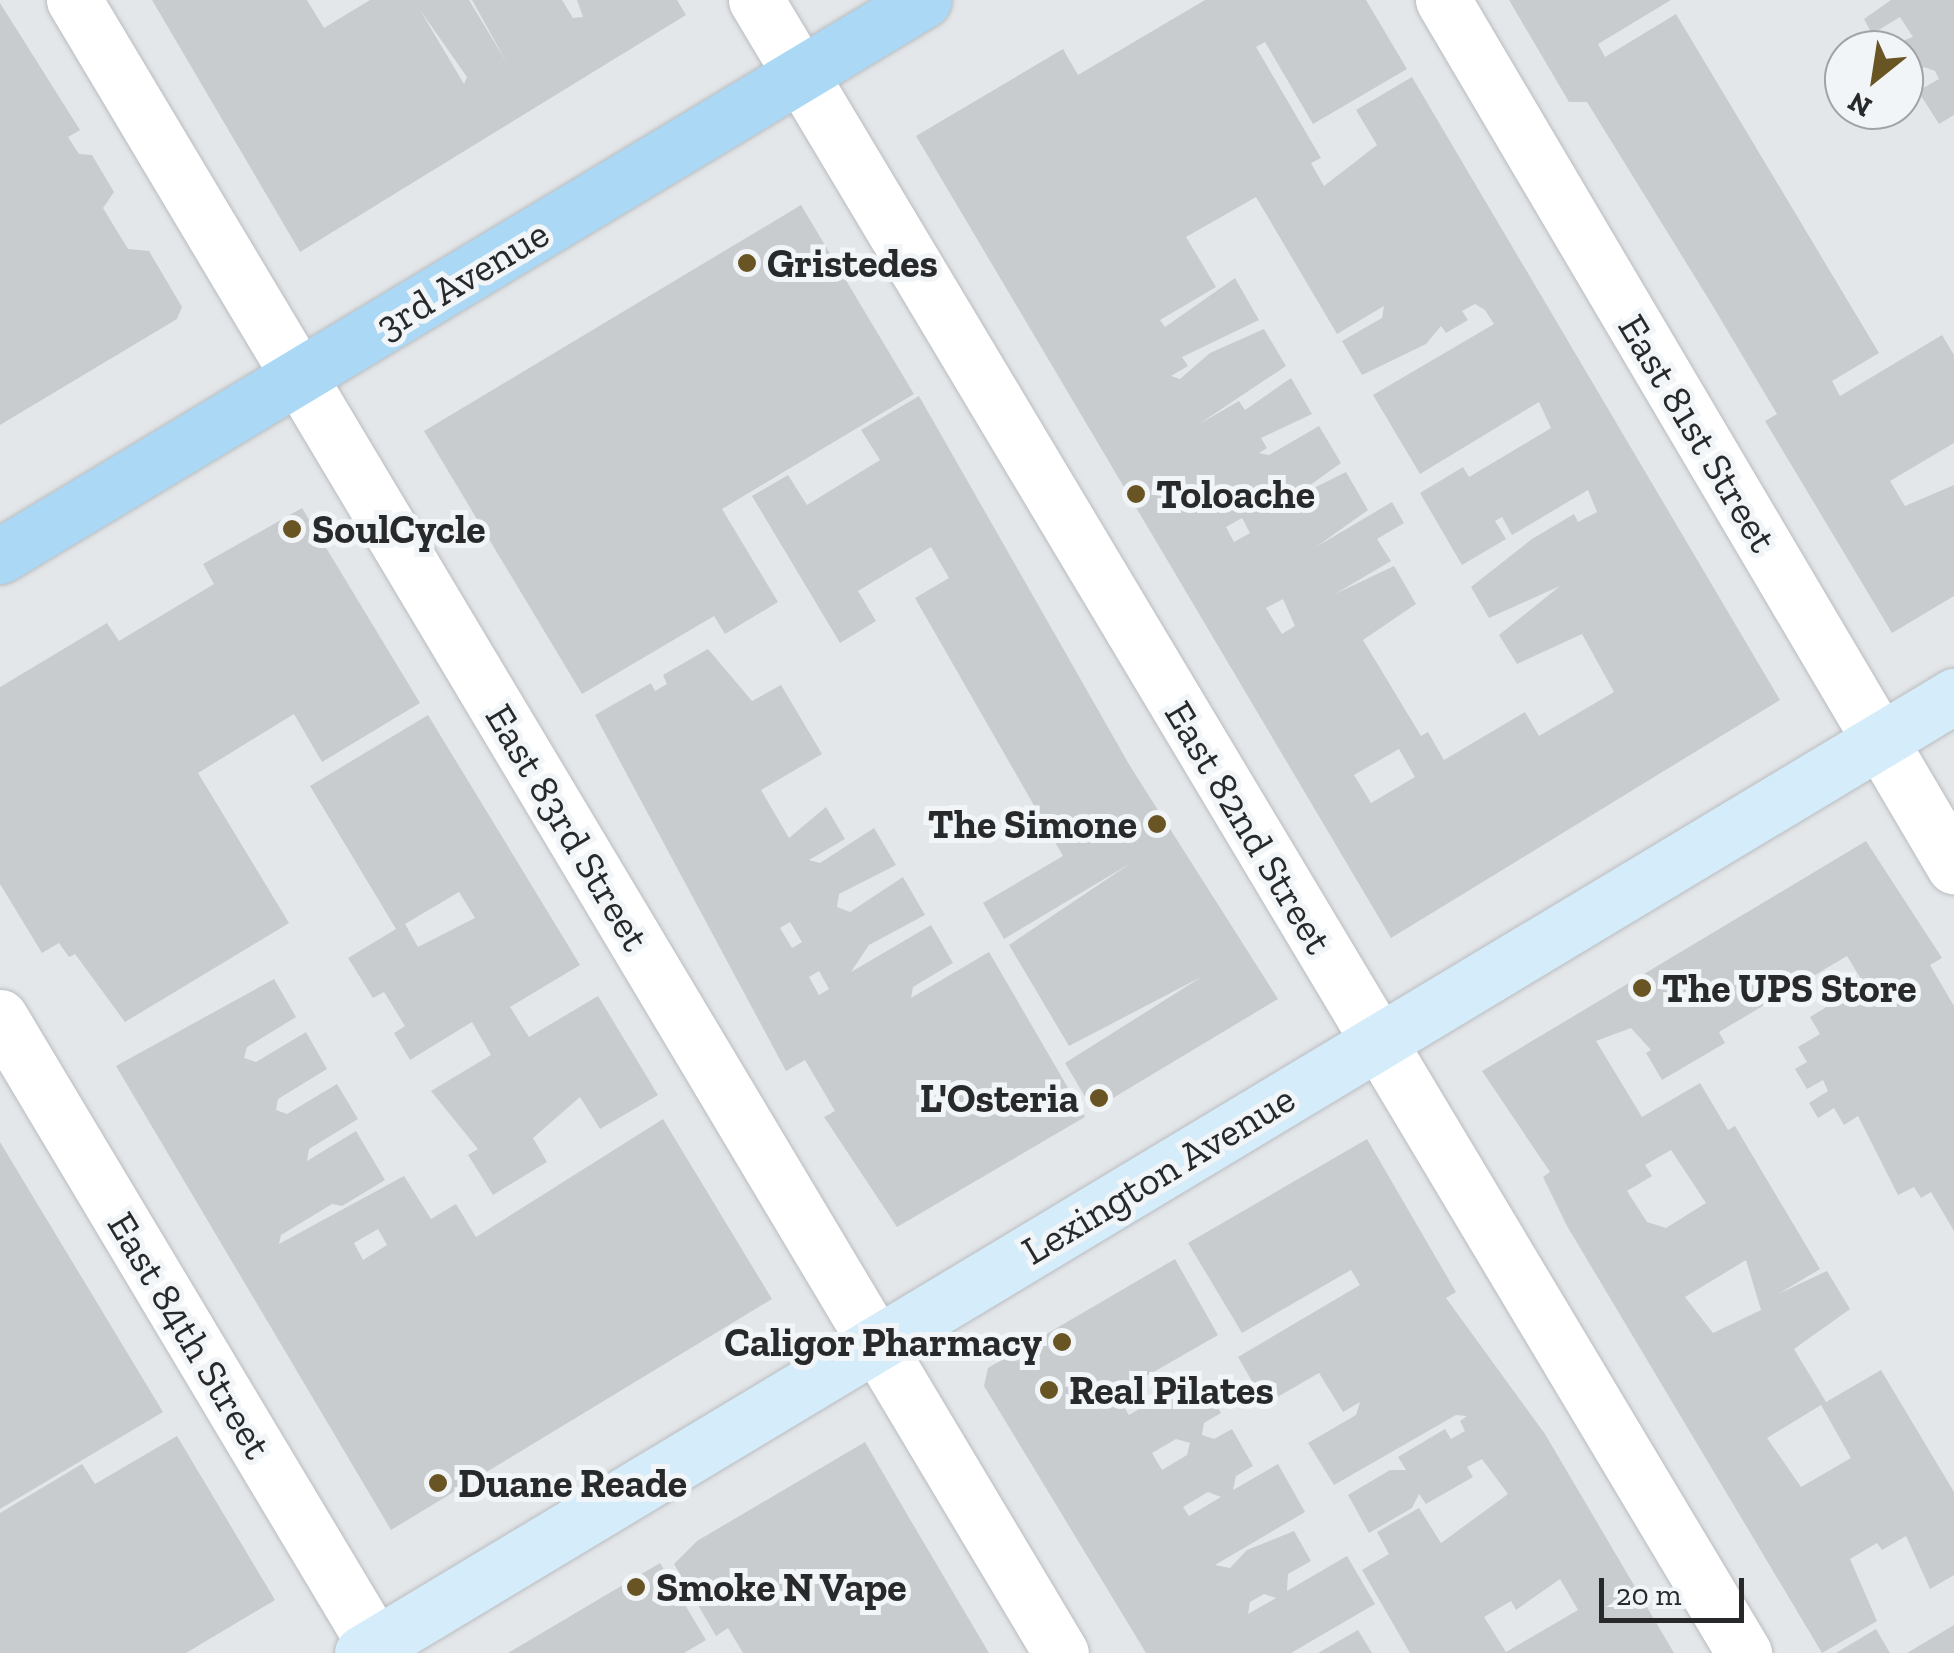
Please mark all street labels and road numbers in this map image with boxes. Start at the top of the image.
street label: 3rd Avenue [366,208,558,350]
street label: East 81st Street [1608,306,1788,560]
street label: East 82nd Street [1155,692,1343,962]
street label: East 83rd Street [476,695,660,959]
street label: Lexington Avenue [1012,1073,1304,1275]
street label: East 84th Street [98,1203,282,1467]

